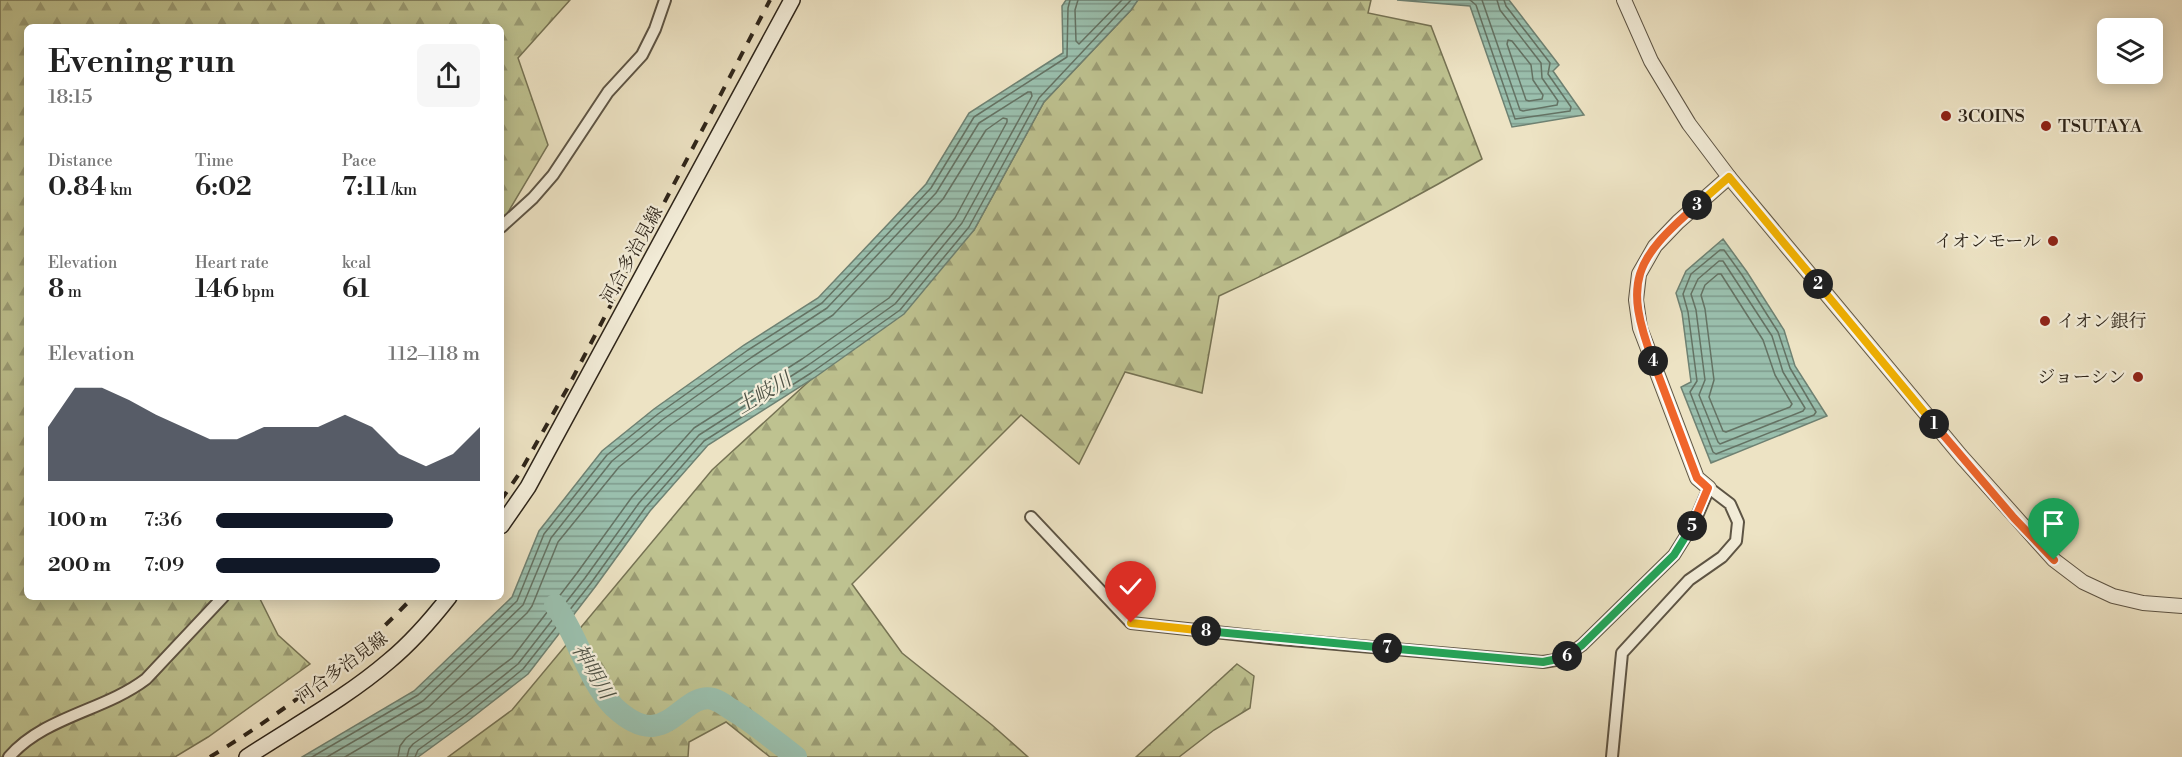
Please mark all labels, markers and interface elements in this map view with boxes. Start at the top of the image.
map controls [2097,18,2163,84]
button: layers [2097,18,2163,84]
text: Evening run [48,42,235,83]
button: share [417,44,480,107]
text: 18:15 [48,85,93,110]
place label: 3COINS [1958,105,2025,128]
marker: 3COINS [1939,109,1953,123]
place label: TSUTAYA [2058,115,2143,138]
marker: TSUTAYA [2039,119,2053,133]
text: Distance [48,151,113,171]
text: Time [195,151,234,171]
text: Pace [342,151,376,171]
text: 0.84 [48,171,107,203]
text: 6:02 [195,171,252,203]
text: 7:11 [342,171,388,203]
text: km [107,180,132,200]
text: /km [388,180,417,200]
pin: 3 [1682,190,1712,220]
text: 3 [1692,195,1702,215]
street label: 河合多治見線 [596,202,668,308]
place label: イオンモール [1935,230,2041,253]
marker: イオンモール [2046,234,2060,248]
text: Elevation [48,253,117,273]
text: Heart rate [195,253,269,273]
text: kcal [342,253,371,273]
pin: 2 [1803,269,1833,299]
text: 8 [48,273,64,305]
text: 146 [195,273,239,305]
text: 61 [342,273,370,305]
text: 2 [1813,274,1823,294]
text: m [64,282,82,302]
text: bpm [239,282,275,302]
place label: イオン銀行 [2057,310,2146,333]
marker: イオン銀行 [2038,314,2052,328]
text: Elevation [48,342,135,367]
text: 112–118 m [388,342,480,367]
pin: 4 [1638,346,1668,376]
text: 4 [1648,351,1658,371]
place label: ジョーシン [2037,366,2126,389]
water label: 土岐川 [732,367,798,420]
marker: ジョーシン [2131,370,2145,384]
pin: 1 [1919,409,1949,439]
text: 1 [1930,414,1938,434]
pin [2028,498,2079,560]
icon: arrive [2037,507,2070,540]
text: 100 m [48,508,107,533]
text: 7:36 [144,508,182,533]
pin: 5 [1677,511,1707,541]
text: 5 [1687,516,1697,536]
text: 200 m [48,553,111,578]
text: 7:09 [144,553,184,578]
pin [1105,561,1156,623]
icon: check [1114,570,1147,603]
pin: 8 [1191,616,1221,646]
text: 8 [1201,621,1211,641]
street label: 河合多治見線 [292,627,392,709]
pin: 7 [1372,633,1402,663]
text: 7 [1382,638,1392,658]
water label: 神明川 [566,640,619,706]
pin: 6 [1552,641,1582,671]
text: 6 [1562,646,1572,666]

